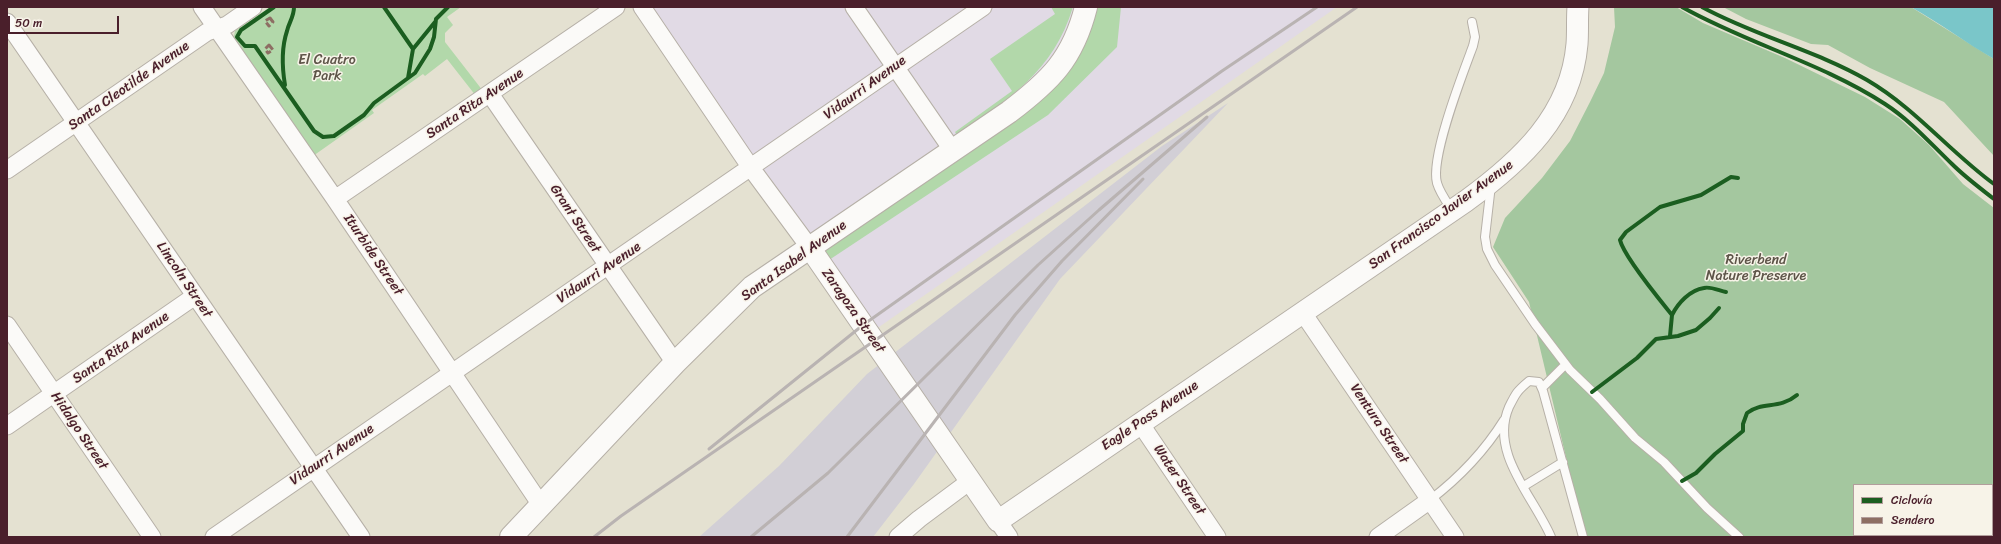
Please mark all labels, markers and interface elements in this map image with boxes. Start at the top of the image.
scale bar [10,8,121,34]
text: 50 m [15,12,42,34]
street label: Santa Cleotilde Avenue [65,38,193,134]
park label: El Cuatro Park [298,52,356,84]
street label: Vidaurri Avenue [821,52,909,124]
street label: Santa Rita Avenue [423,65,527,143]
street label: San Francisco Javier Avenue [1365,157,1517,273]
street label: Grant Street [546,182,604,256]
street label: Iturbide Street [340,211,406,299]
street label: Santa Isabel Avenue [738,217,850,305]
street label: Lincoln Street [152,239,216,321]
street label: Vidaurri Avenue [554,239,644,307]
park label: Riverbend Nature Preserve [1706,252,1806,284]
street label: Zaragoza Street [818,265,888,357]
street label: Santa Rita Avenue [69,308,173,388]
street label: Eagle Pass Avenue [1098,377,1202,455]
street label: Ventura Street [1346,381,1412,467]
street label: Hidalgo Street [47,389,111,473]
street label: Vidaurri Avenue [287,421,377,489]
street label: Water Street [1149,442,1209,518]
legend [1853,484,1993,536]
text: Ciclovía [1891,489,1932,511]
text: Sendero [1891,509,1935,531]

